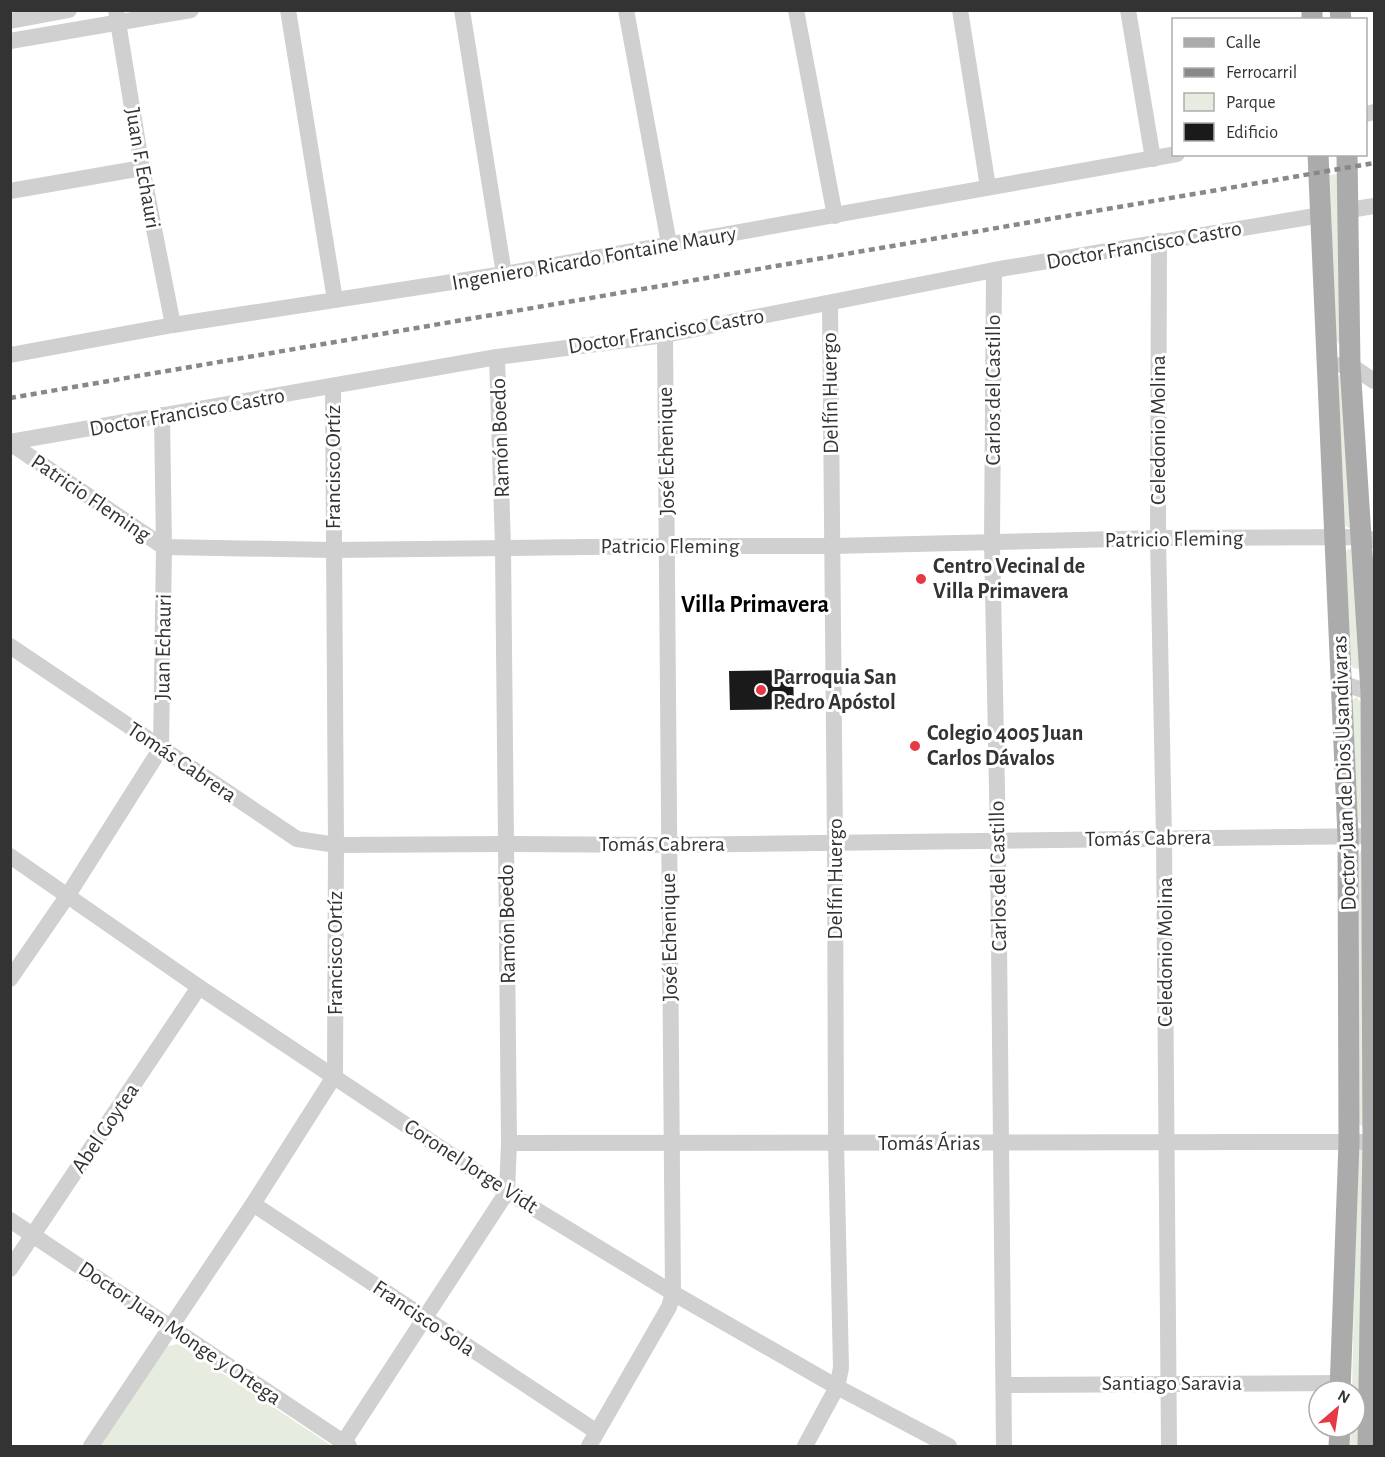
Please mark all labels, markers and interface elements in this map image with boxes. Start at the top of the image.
legend [1172,18,1367,156]
text: Calle [1226,34,1261,52]
text: Ferrocarril [1226,64,1297,82]
text: Parque [1226,94,1275,112]
street label: Juan F. Echauri [122,106,164,230]
text: Edificio [1226,124,1278,142]
street label: Doctor Francisco Castro [1045,217,1243,273]
street label: Ingeniero Ricardo Fontaine Maury [450,222,738,294]
street label: Doctor Francisco Castro [567,305,765,357]
street label: Carlos del Castillo [982,315,1004,465]
street label: Delfín Huergo [818,332,842,454]
street label: Celedonio Molina [1147,355,1169,505]
street label: Ramón Boedo [487,378,513,498]
street label: Doctor Francisco Castro [88,384,286,440]
street label: José Echenique [654,387,678,515]
street label: Francisco Ortíz [322,405,344,529]
street label: Patricio Fleming [27,450,155,546]
street label: Patricio Fleming [1104,527,1244,551]
street label: Patricio Fleming [601,535,740,557]
place label: Centro Vecinal de Villa Primavera [933,555,1085,602]
marker: Centro Vecinal de Villa Primavera [914,572,928,586]
district label: Villa Primavera [681,593,829,617]
street label: Juan Echauri [151,594,175,700]
street label: Doctor Juan de Dios Usandivaras [1328,635,1360,911]
place label: Parroquia San Pedro Apóstol [773,666,897,713]
marker: Parroquia San Pedro Apóstol [754,683,768,697]
street label: Tomás Cabrera [123,718,241,806]
place label: Colegio 4005 Juan Carlos Dávalos [927,722,1083,769]
marker: Colegio 4005 Juan Carlos Dávalos [908,739,922,753]
street label: Carlos del Castillo [986,800,1010,952]
street label: Delfín Huergo [824,818,846,940]
street label: Tomás Cabrera [1085,826,1211,850]
street label: Tomás Cabrera [599,833,725,855]
street label: Ramón Boedo [495,864,519,984]
street label: José Echenique [657,873,681,1001]
street label: Celedonio Molina [1154,877,1176,1027]
street label: Francisco Ortíz [324,891,346,1015]
street label: Abel Goytea [67,1079,143,1177]
street label: Coronel Jorge Vidt [400,1115,542,1217]
street label: Tomás Árias [878,1131,980,1154]
street label: Doctor Juan Monge y Ortega [75,1257,285,1409]
street label: Francisco Sola [369,1276,479,1360]
street label: Santiago Saravia [1102,1372,1242,1394]
north arrow [1307,1379,1367,1439]
text: N [1335,1387,1353,1406]

